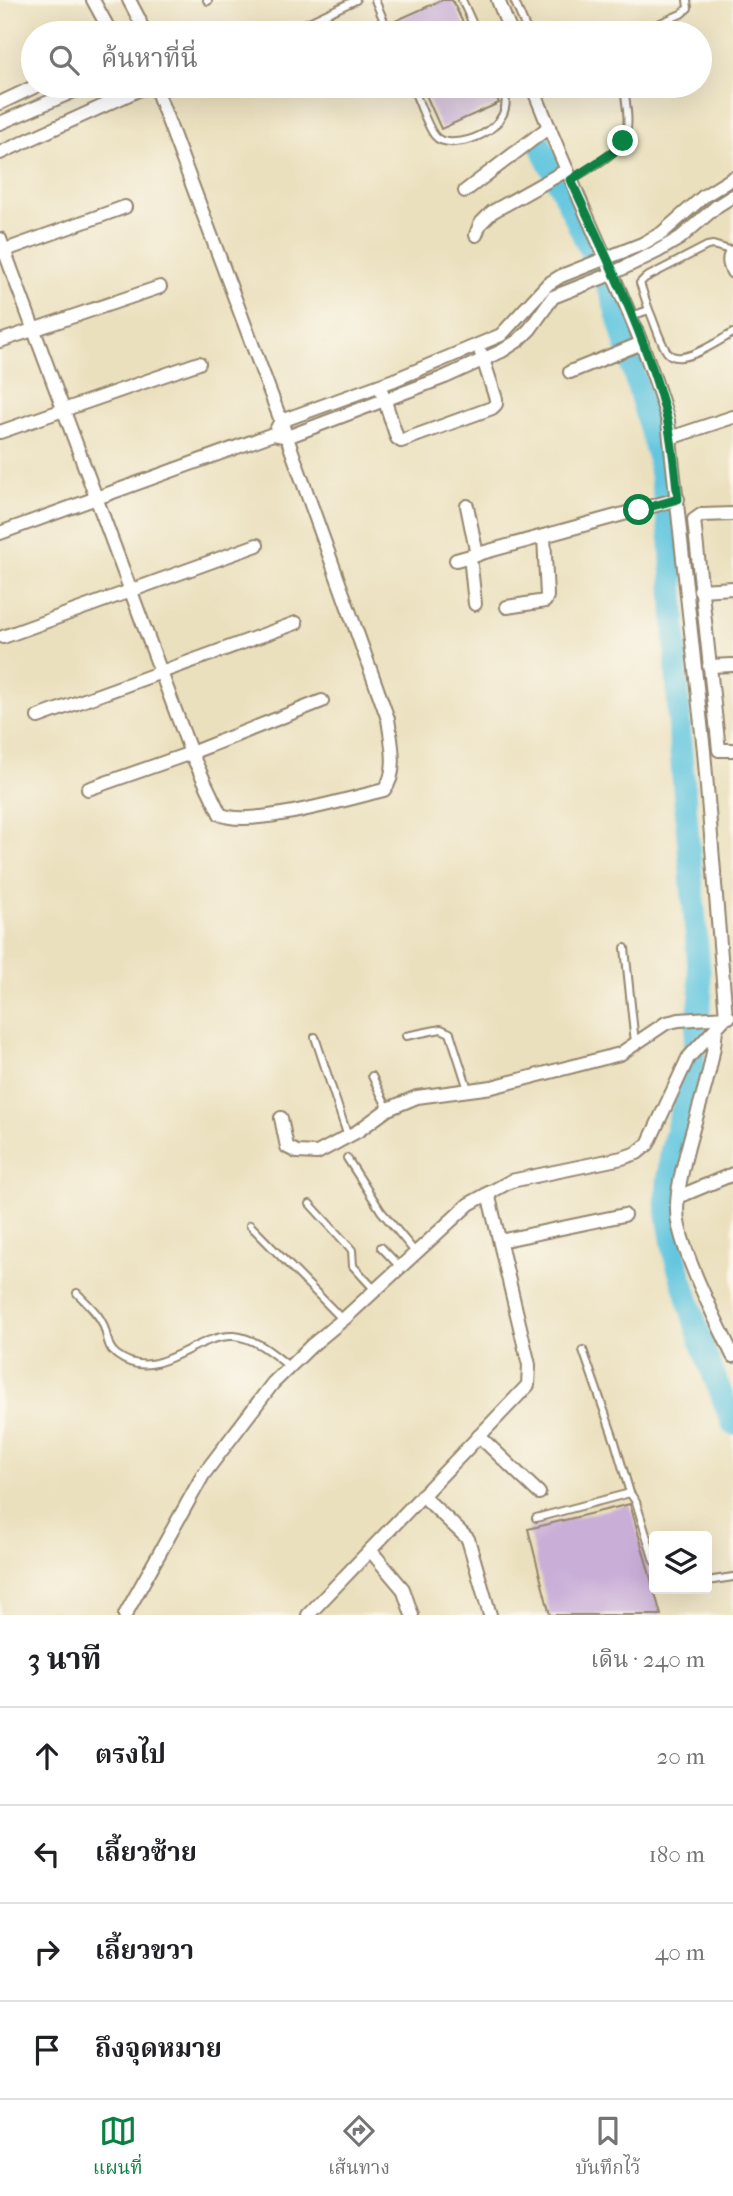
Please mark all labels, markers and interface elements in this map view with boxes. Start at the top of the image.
search box [21,21,712,98]
icon: search [45,41,83,79]
text: ค้นหาที่นี่ [101,43,198,74]
route end [607,125,638,156]
route start [623,494,654,525]
map controls [649,1531,712,1594]
button: layers [649,1531,712,1594]
text: 3 นาที [28,1642,102,1677]
text: เดิน · 240 m [591,1646,705,1673]
icon: ahead [28,1737,66,1775]
text: ตรงไป [95,1739,166,1770]
text: 20 m [656,1743,705,1770]
icon: left [28,1835,66,1873]
text: เลี้ยวซ้าย [95,1837,197,1868]
text: 180 m [648,1841,705,1868]
icon: right [28,1933,66,1971]
text: เลี้ยวขวา [95,1935,194,1966]
text: 40 m [655,1939,705,1966]
icon: arrive [28,2031,66,2069]
text: ถึงจุดหมาย [95,2033,222,2064]
tab: แผนที่ [93,2112,143,2184]
tab: เส้นทาง [328,2112,390,2184]
tab: บันทึกไว้ [576,2112,640,2184]

